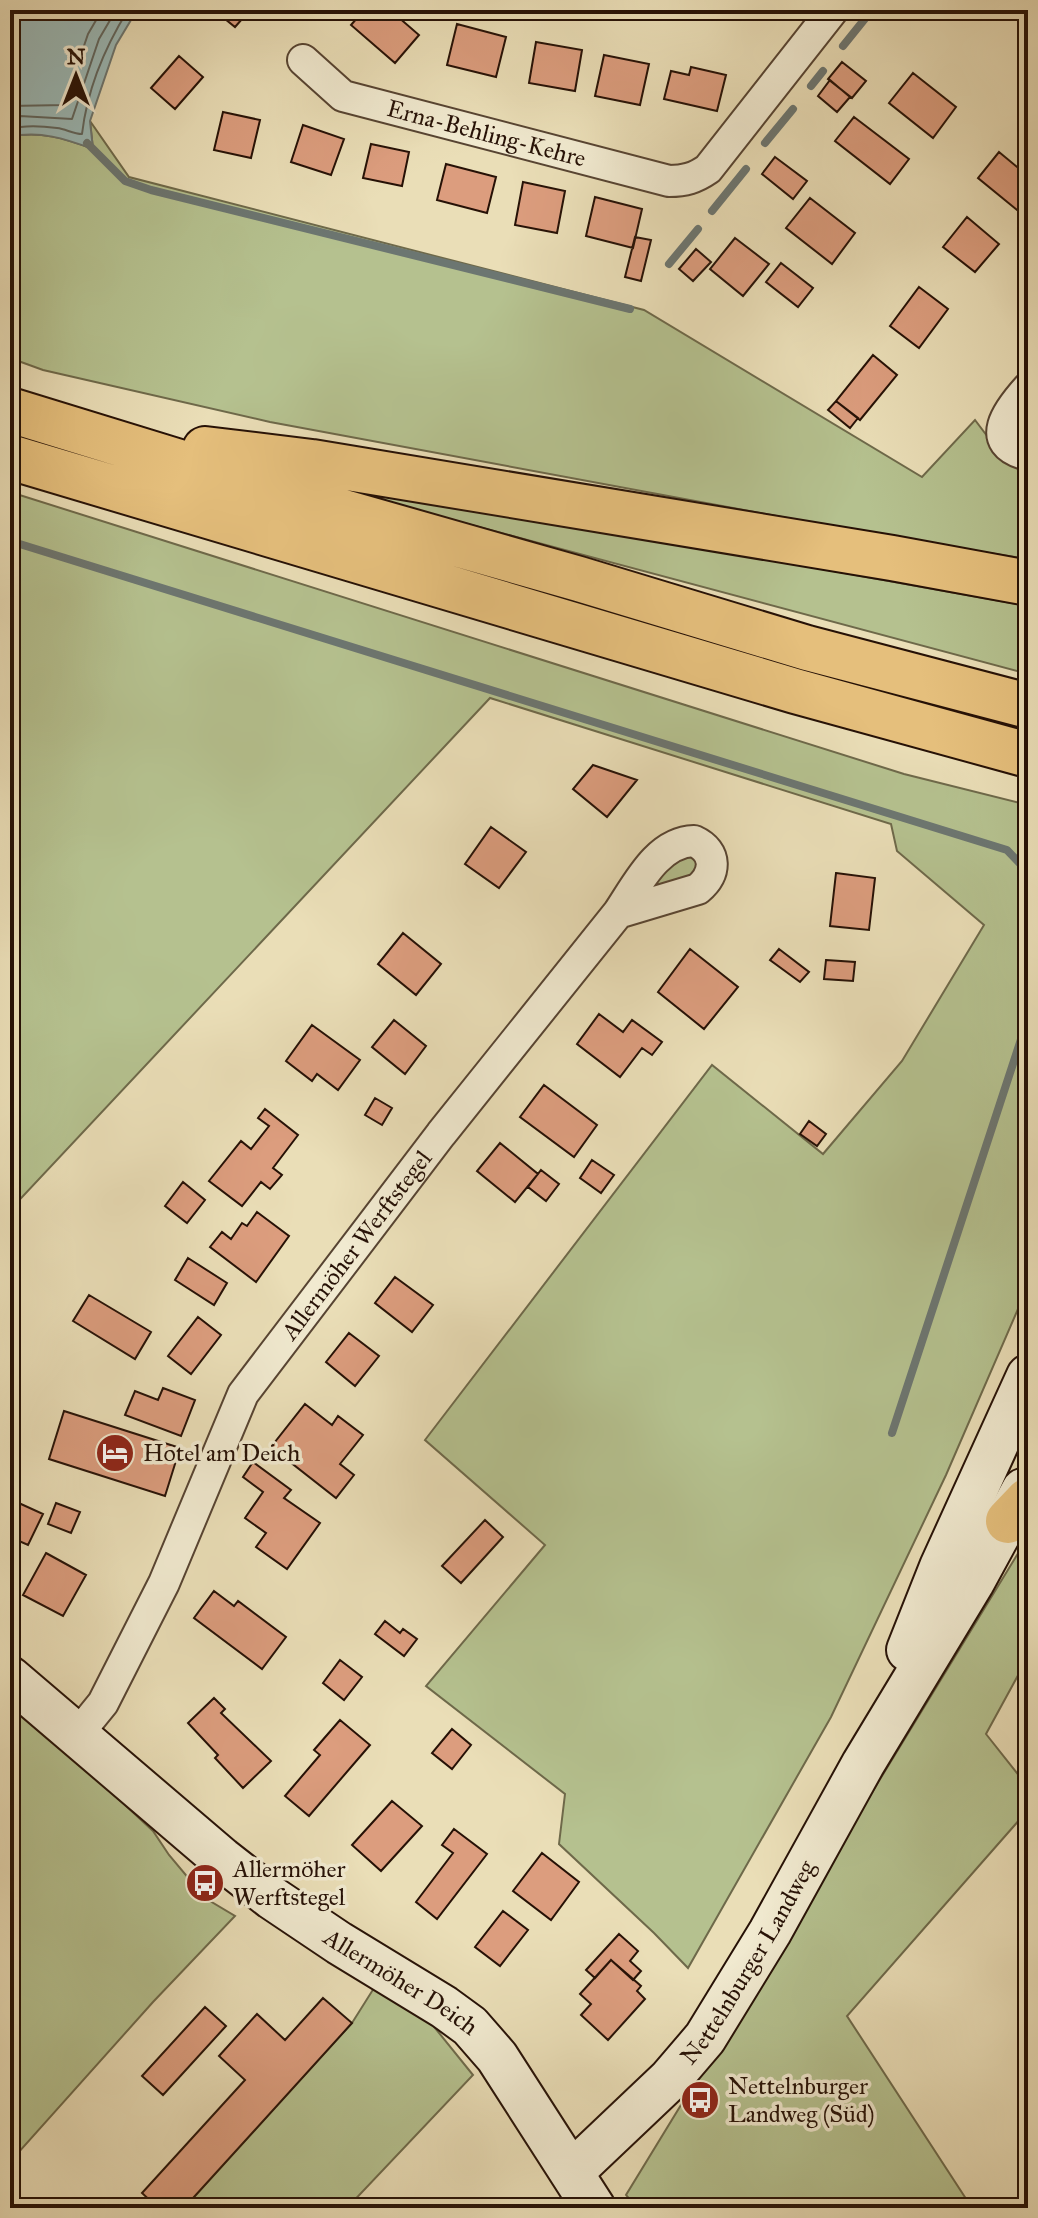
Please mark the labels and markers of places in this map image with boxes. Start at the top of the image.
hotel icon: Hotel am Deich [94,1432,136,1474]
place label: Hotel am Deich [143,1438,300,1468]
place label: Allermöher Werftstegel [232,1854,346,1912]
bus stop icon: Allermöher Werftstegel [184,1862,226,1904]
place label: Nettelnburger Landweg (Süd) [728,2071,875,2129]
bus stop icon: Nettelnburger Landweg (Süd) [679,2079,721,2121]

